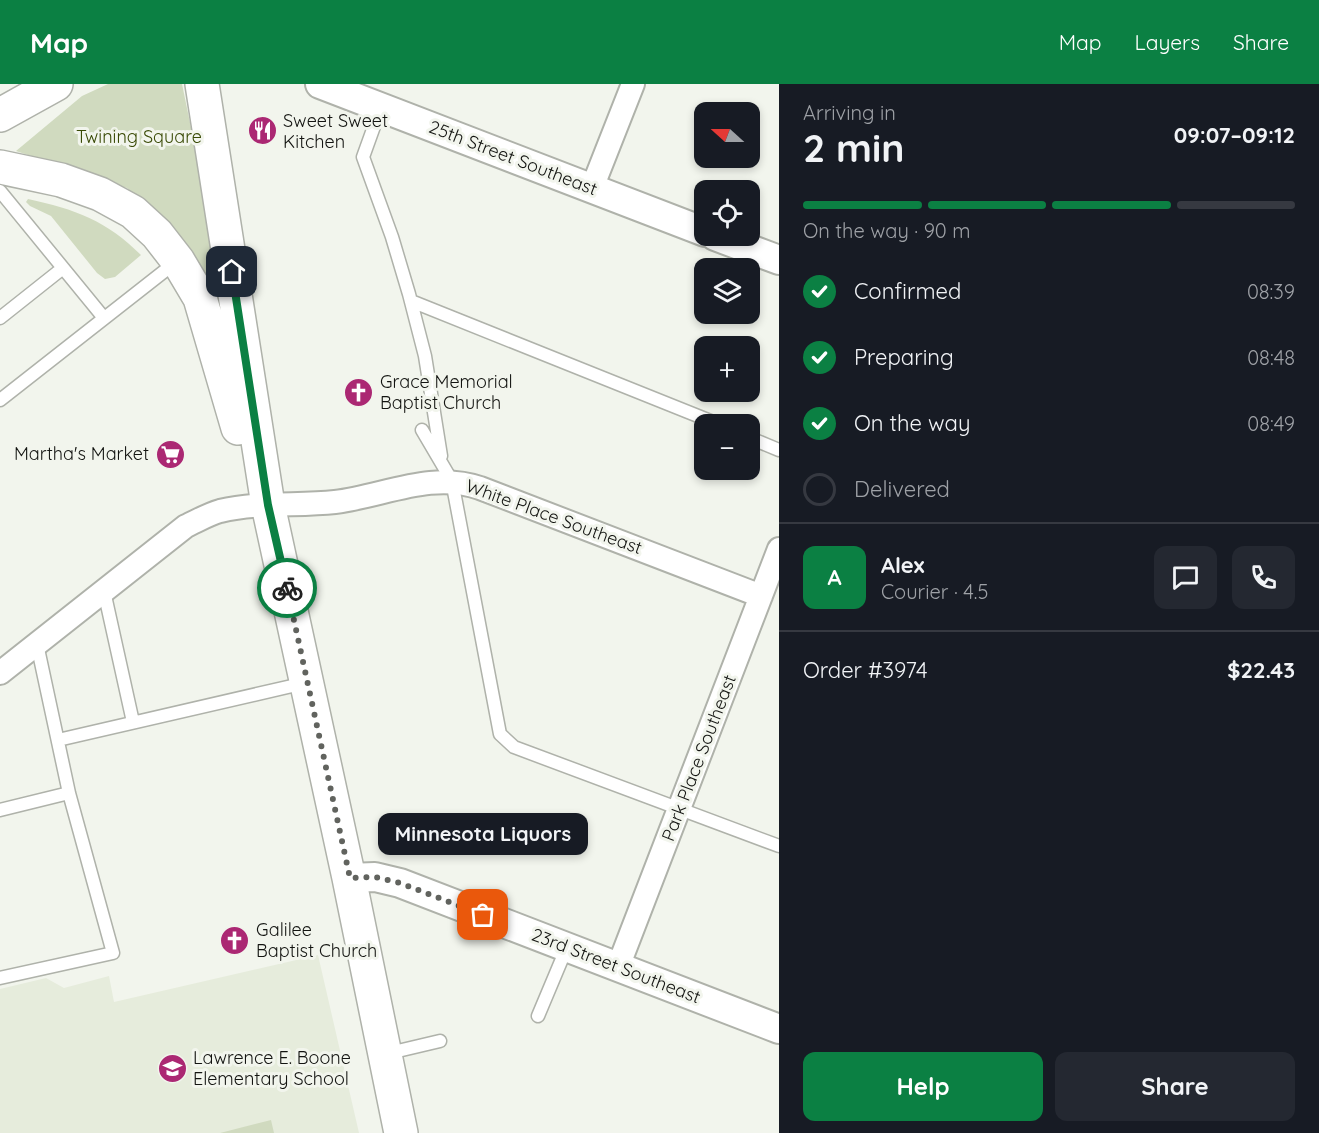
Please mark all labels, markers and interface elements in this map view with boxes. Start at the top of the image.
text: Map [30,25,88,60]
text: Map [1059,29,1102,55]
text: Layers [1135,29,1200,55]
text: Share [1233,29,1289,55]
text: Arriving in [803,100,896,125]
north arrow [694,102,760,168]
map controls [694,102,760,480]
place label: Sweet Sweet Kitchen [283,109,388,153]
restaurant icon: Sweet Sweet Kitchen [246,115,278,147]
street label: 25th Street Southeast [426,115,601,200]
text: 09:07–09:12 [1174,121,1295,149]
text: 2 min [803,123,905,172]
park label: Twining Square [76,125,202,148]
button: locate [694,180,760,246]
text: On the way · 90 m [803,218,970,243]
pin [206,246,257,297]
icon: home [215,255,248,288]
button: layers [694,258,760,324]
icon: check [803,275,836,308]
text: Confirmed [854,277,961,305]
text: 08:39 [1247,279,1295,304]
button: + [694,336,760,402]
icon: check [803,341,836,374]
text: Preparing [854,343,954,371]
text: 08:48 [1247,345,1295,370]
place label: Grace Memorial Baptist Church [380,370,513,414]
church icon: Grace Memorial Baptist Church [343,376,375,408]
icon: check [803,407,836,440]
text: On the way [854,409,970,437]
text: 08:49 [1247,411,1295,436]
button: − [694,414,760,480]
supermarket icon: Martha's Market [154,438,186,470]
place label: Martha's Market [14,442,149,465]
street label: White Place Southeast [463,474,645,559]
text: Delivered [854,475,950,503]
button: chat [1154,546,1217,609]
button: phone [1232,546,1295,609]
text: Alex [881,551,924,579]
courier [257,558,317,618]
text: A [827,563,842,591]
icon: bike [271,572,304,605]
text: Courier · 4.5 [881,579,988,604]
text: Order #3974 [803,656,928,684]
text: $22.43 [1227,656,1295,684]
street label: Park Place Southeast [656,671,741,844]
callout: Minnesota Liquors [378,813,588,855]
text: Minnesota Liquors [395,821,571,846]
pin [457,889,508,940]
icon: bag [466,898,499,931]
place label: Galilee Baptist Church [256,918,377,962]
street label: 23rd Street Southeast [528,923,704,1008]
church icon: Galilee Baptist Church [219,924,251,956]
place label: Lawrence E. Boone Elementary School [193,1046,351,1090]
school or university icon: Lawrence E. Boone Elementary School [156,1052,188,1084]
button: Help [803,1052,1043,1121]
button: Share [1055,1052,1295,1121]

